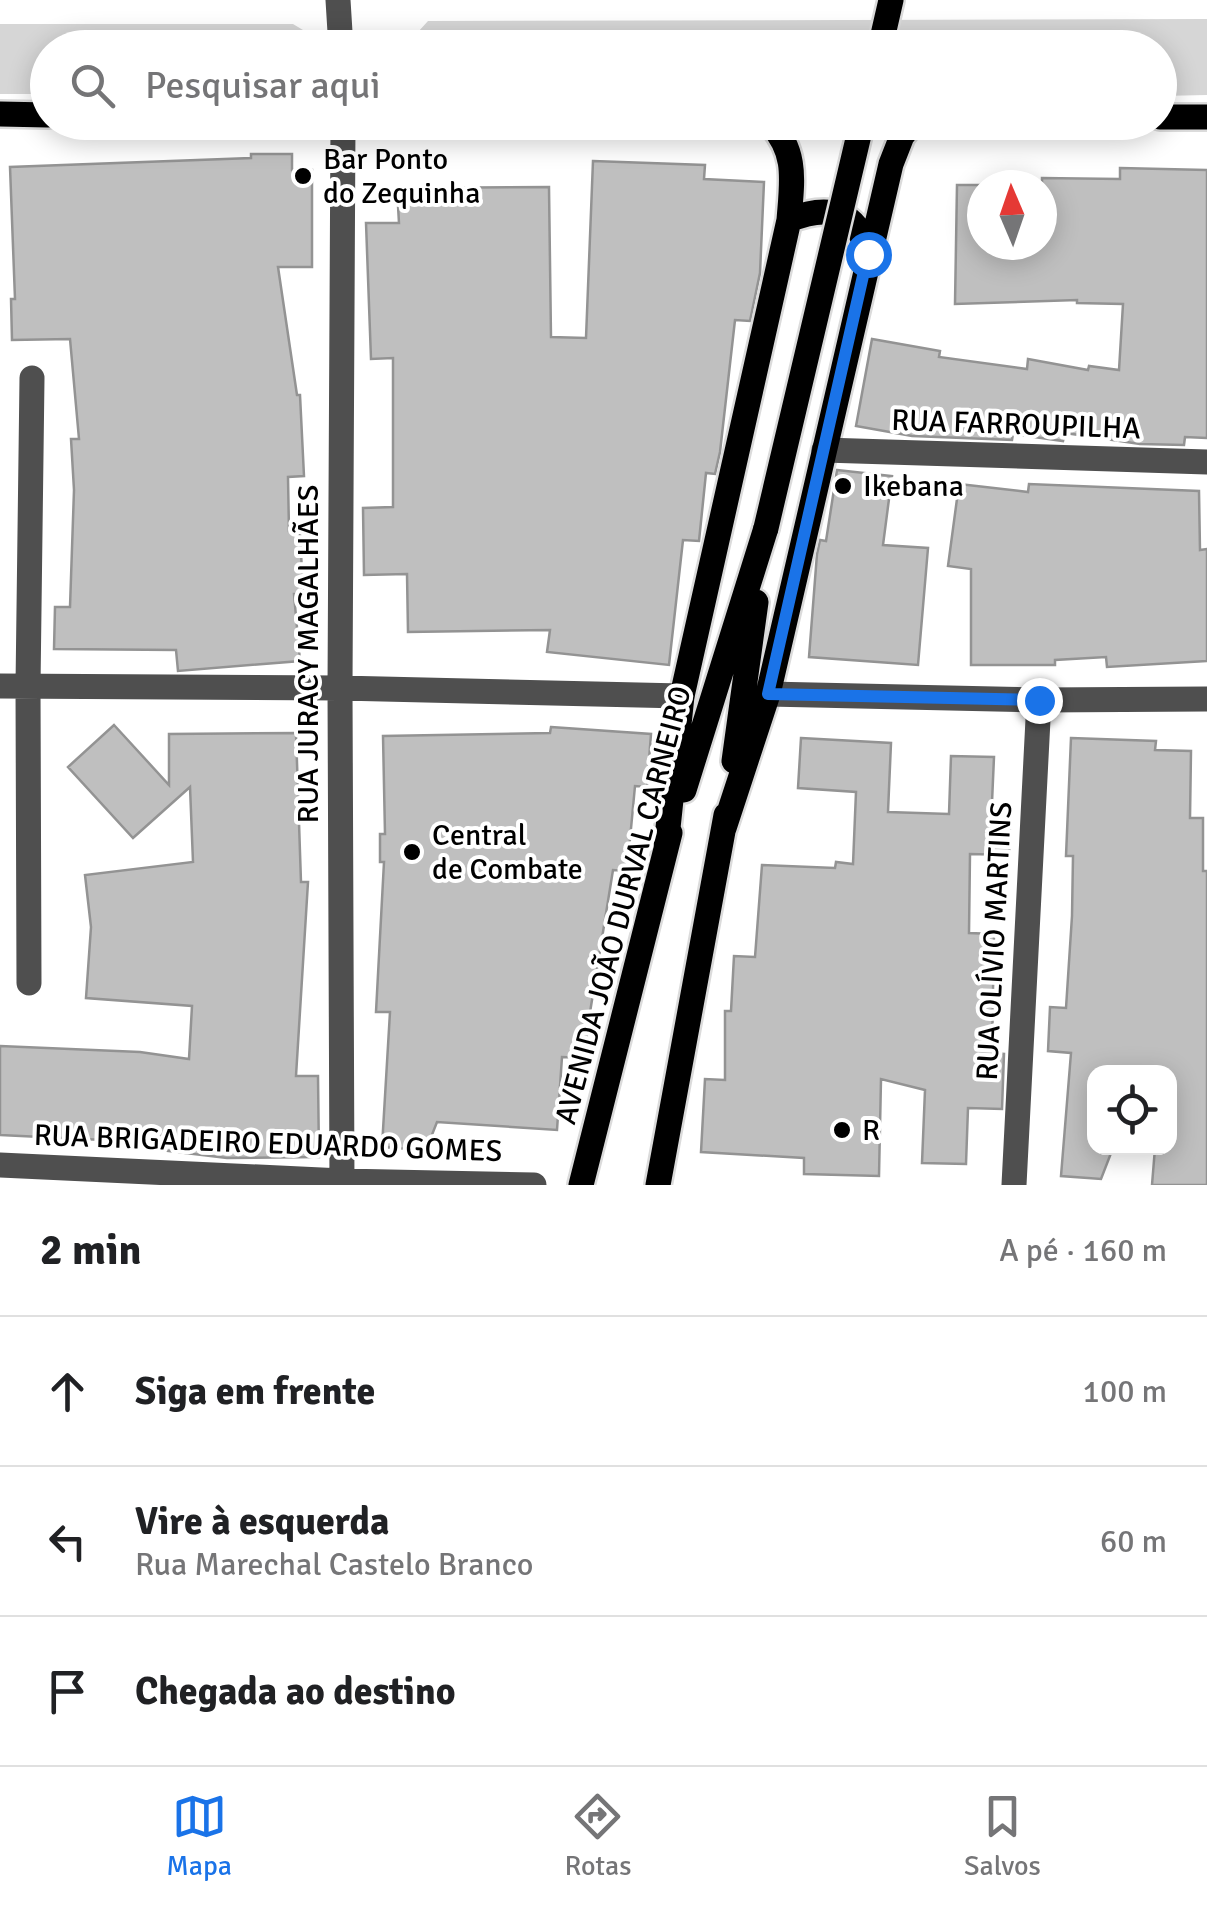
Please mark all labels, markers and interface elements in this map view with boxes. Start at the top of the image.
search box [30,30,1177,140]
icon: search [65,58,120,113]
text: Pesquisar aqui [145,62,381,109]
place label: Bar Ponto do Zequinha [323,141,480,212]
marker: Bar Ponto do Zequinha [292,165,314,187]
north arrow [967,170,1057,260]
route start [846,232,892,278]
street label: RUA FARROUPILHA [891,402,1141,447]
place label: Ikebana [863,468,964,505]
marker: Ikebana [832,475,854,497]
street label: RUA JURACY MAGALHÃES [290,485,327,823]
route end [1017,678,1063,724]
street label: AVENIDA JOÃO DURVAL CARNEIRO [547,682,700,1128]
street label: RUA OLÍVIO MARTINS [969,801,1020,1081]
place label: Central de Combate [432,817,583,888]
marker: Central de Combate [401,841,423,863]
map controls [1087,1065,1177,1155]
button: locate [1087,1065,1177,1155]
place label: R [862,1112,880,1149]
street label: RUA BRIGADEIRO EDUARDO GOMES [33,1117,503,1170]
marker: R [831,1119,853,1141]
text: 2 min [40,1225,141,1276]
text: A pé · 160 m [999,1231,1167,1270]
icon: ahead [40,1364,95,1419]
text: Siga em frente [135,1368,375,1415]
text: 100 m [1083,1372,1167,1411]
text: Vire à esquerda [135,1498,389,1545]
icon: left [40,1514,95,1569]
text: 60 m [1100,1522,1167,1561]
text: Rua Marechal Castelo Branco [135,1545,533,1584]
icon: arrive [40,1664,95,1719]
text: Chegada ao destino [135,1668,456,1715]
tab: Mapa [166,1789,232,1883]
tab: Rotas [564,1789,631,1883]
tab: Salvos [964,1789,1041,1883]

